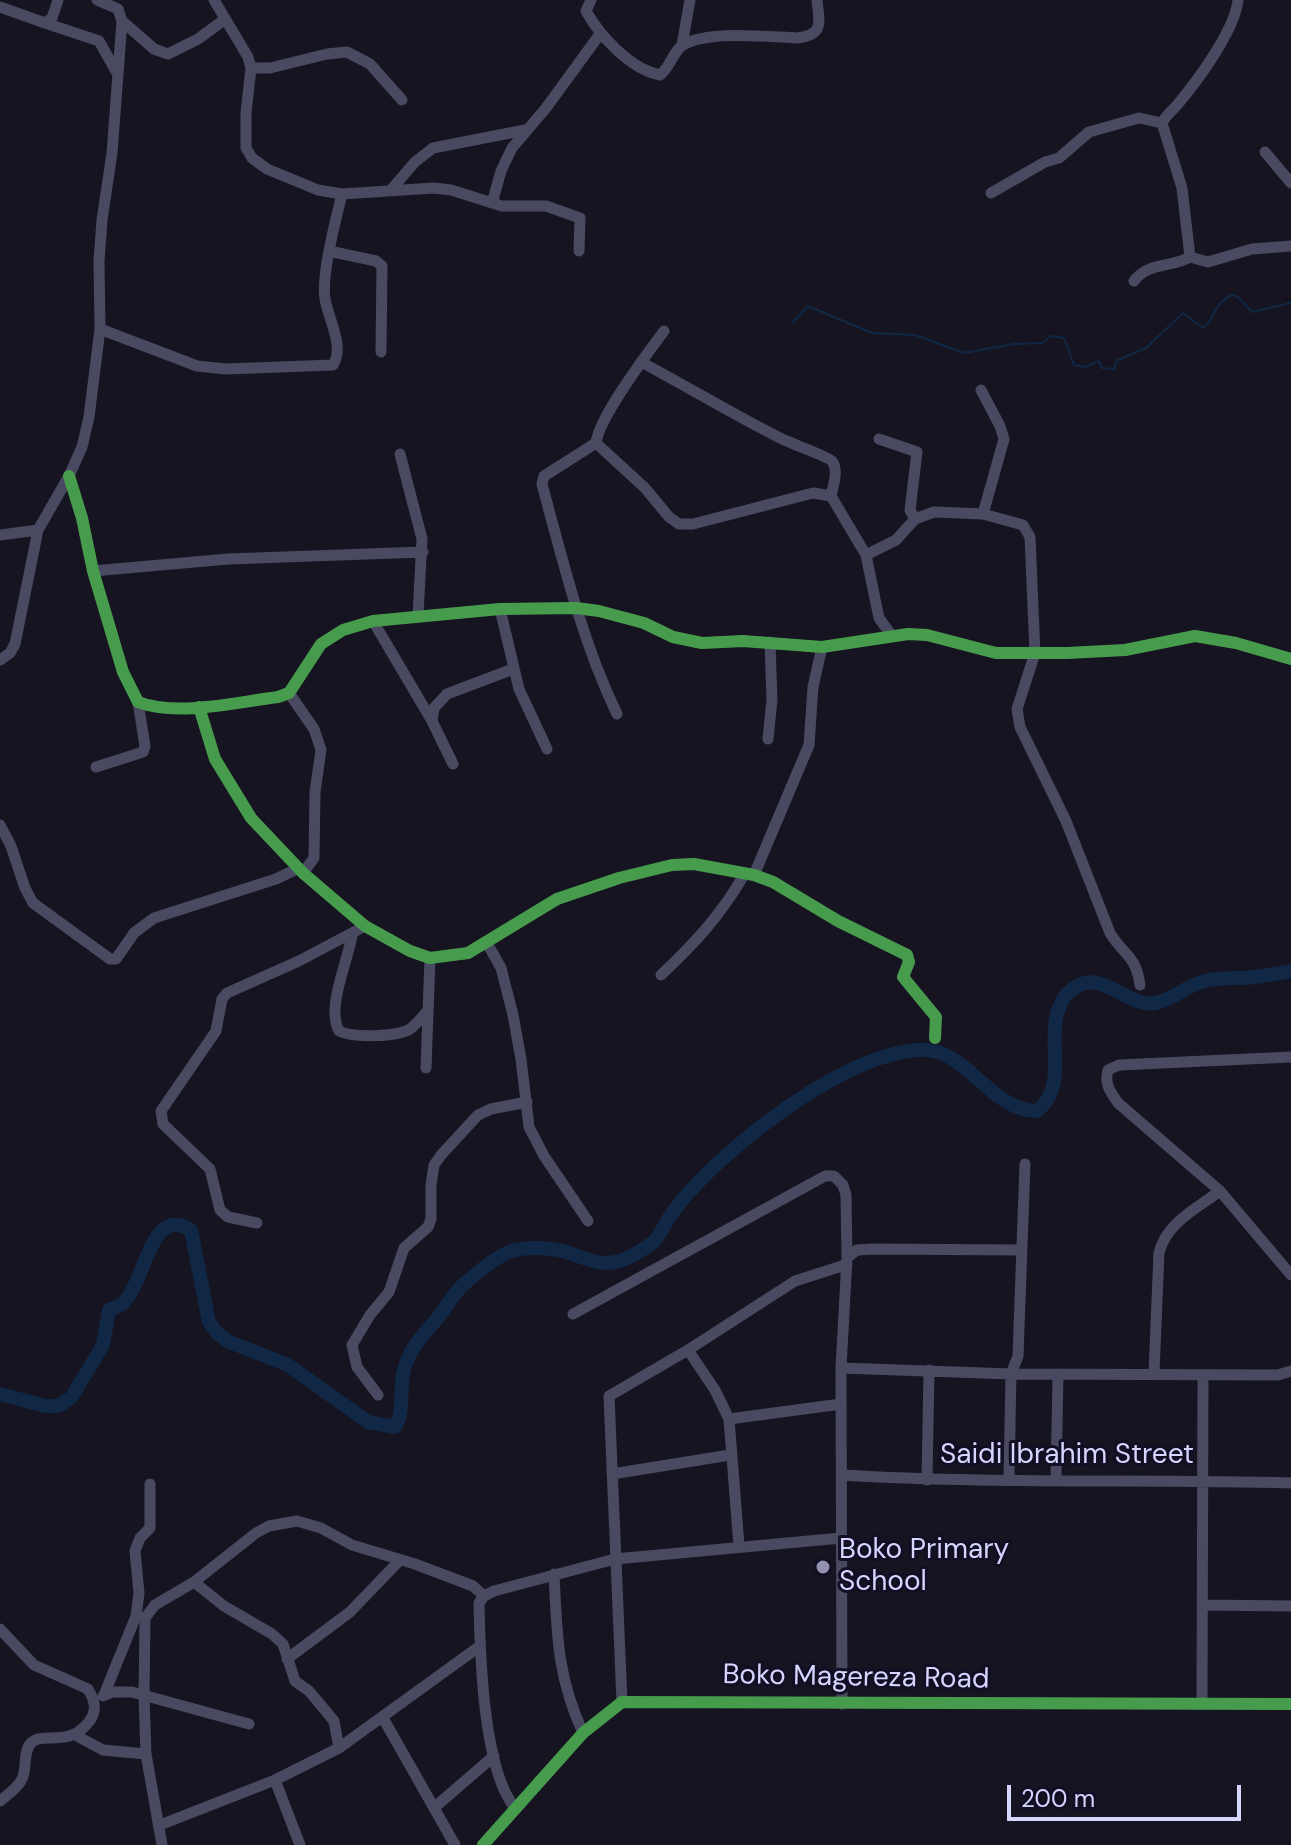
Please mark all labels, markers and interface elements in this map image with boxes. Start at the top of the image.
street label: Saidi Ibrahim Street [940,1439,1194,1473]
place label: Boko Primary School [839,1534,1009,1600]
marker: Boko Primary School [814,1558,832,1576]
street label: Boko Magereza Road [722,1659,990,1697]
scale bar [1011,1769,1245,1819]
text: 200 m [1021,1783,1095,1814]

